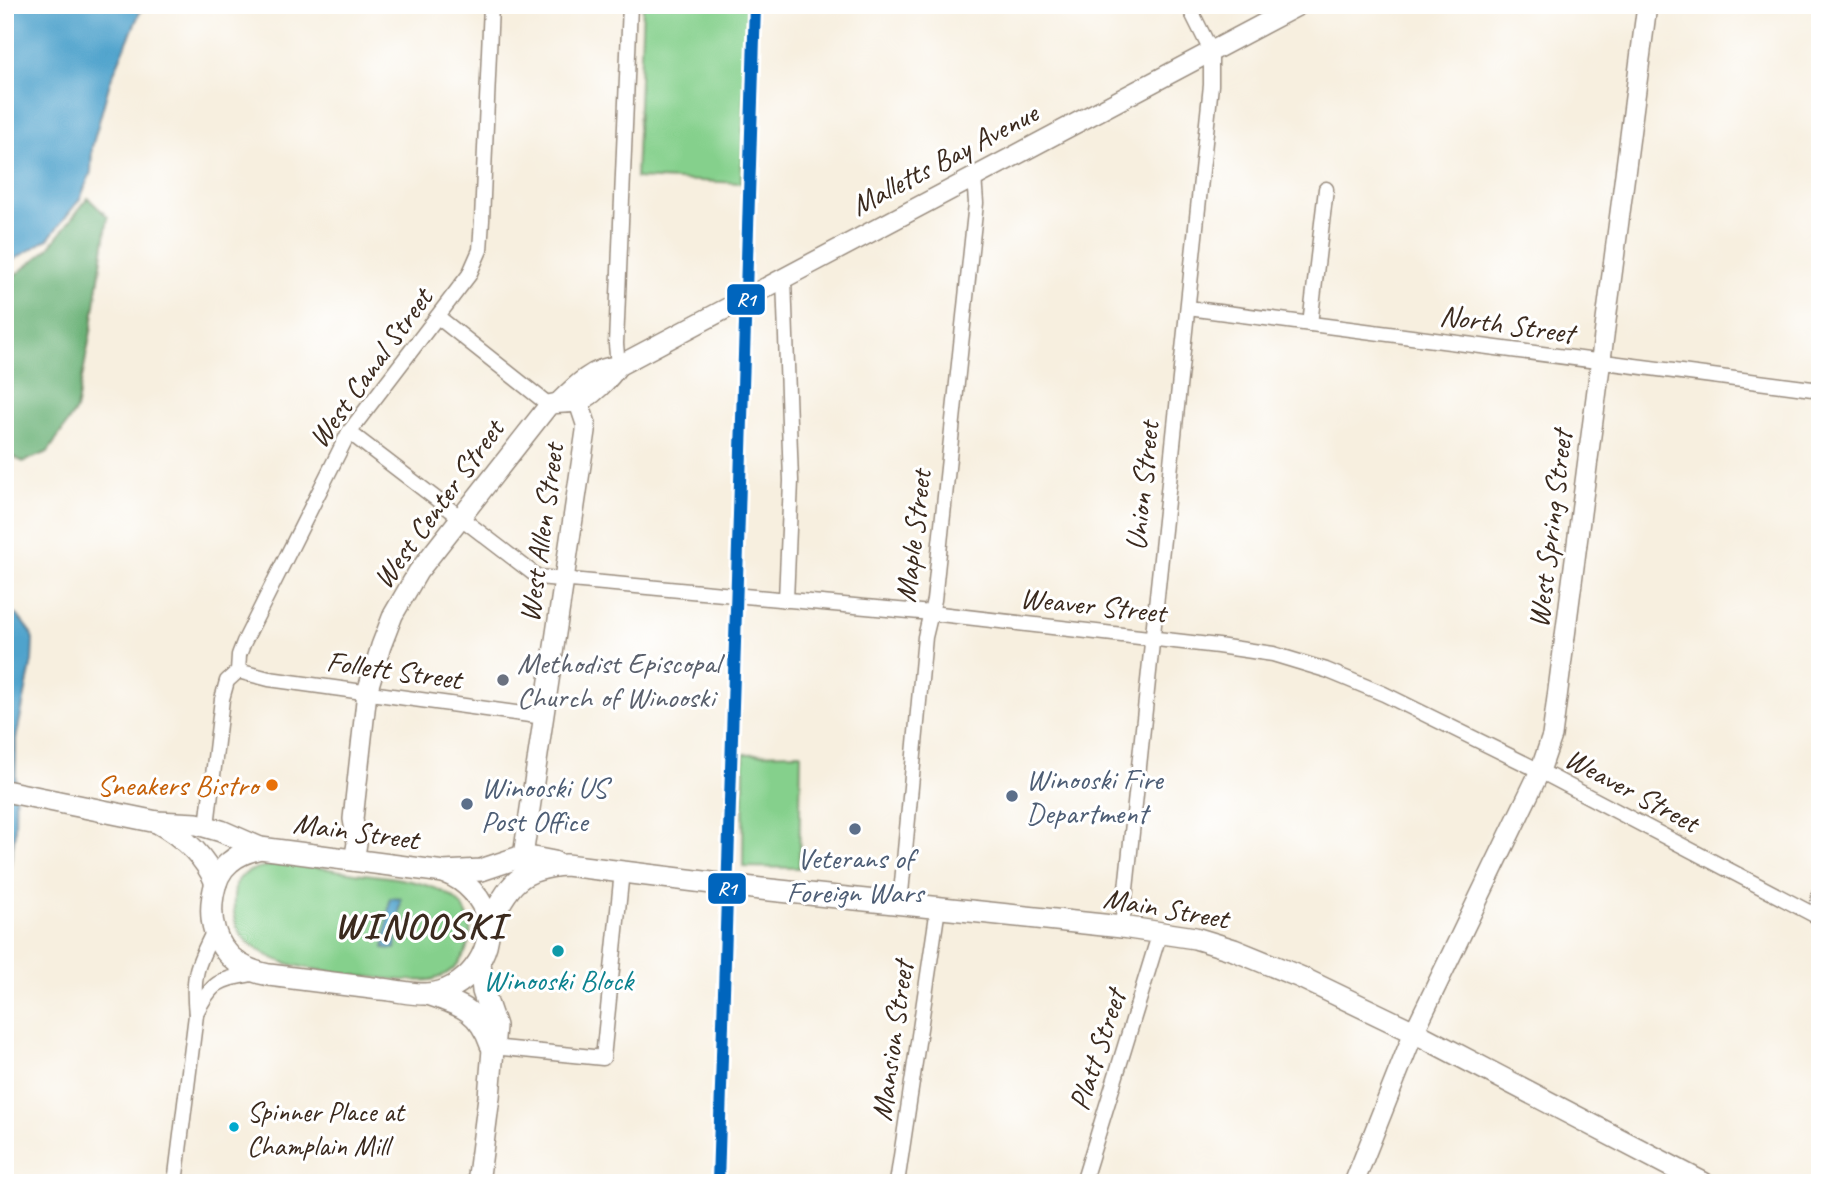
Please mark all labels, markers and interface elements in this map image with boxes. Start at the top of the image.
street label: Malletts Bay Avenue [844,93,1046,224]
street label: West Canal Street [299,278,442,455]
line badge: R1 [726,283,766,316]
text: R1 [737,288,758,312]
street label: North Street [1438,296,1580,353]
street label: West Center Street [364,410,514,596]
street label: Union Street [1116,416,1168,552]
street label: West Spring Street [1519,424,1581,630]
street label: West Allen Street [510,438,573,625]
street label: Maple Street [886,465,940,604]
street label: Weaver Street [1018,578,1171,632]
street label: Follett Street [324,642,467,699]
place label: Methodist Episcopal Church of Winooski [517,644,725,716]
marker: Methodist Episcopal Church of Winooski [495,672,511,688]
street label: Weaver Street [1559,739,1708,843]
place label: Winooski Fire Department [1026,760,1165,832]
place label: Sneakers Bistro [97,766,261,804]
place label: Winooski US Post Office [481,768,612,840]
marker: Sneakers Bistro [264,777,280,793]
marker: Winooski Fire Department [1004,788,1020,804]
marker: Winooski US Post Office [459,796,475,812]
street label: Main Street [291,803,424,859]
marker: Veterans of Foreign Wars [847,821,863,837]
place label: Veterans of Foreign Wars [787,839,926,911]
line badge: R1 [707,872,747,905]
text: R1 [718,877,739,901]
street label: Main Street [1101,878,1234,938]
district label: WINOOSKI [334,902,512,949]
marker: Winooski Block [550,943,566,959]
street label: Mansion Street [862,955,923,1123]
place label: Winooski Block [483,961,635,999]
street label: Platt Street [1060,981,1136,1115]
place label: Spinner Place at Champlain Mill [247,1094,406,1163]
marker: Spinner Place at Champlain Mill [227,1120,241,1134]

